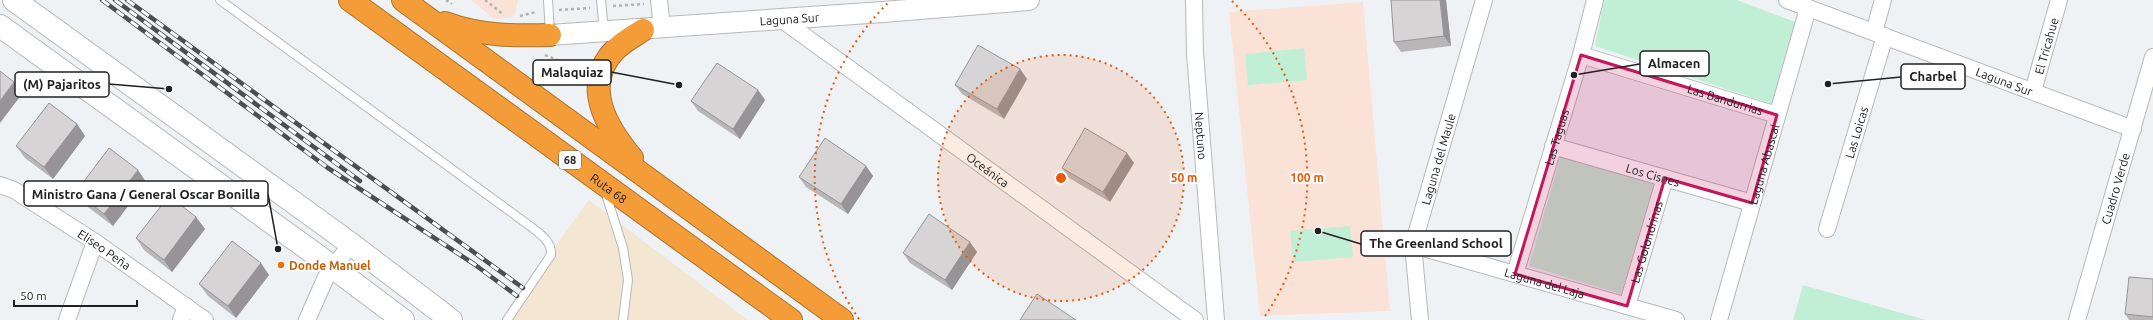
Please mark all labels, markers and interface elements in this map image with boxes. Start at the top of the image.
street label: Laguna Sur [759,10,820,27]
street label: El Tricahue [2032,16,2060,76]
callout: Almacen [1640,51,1709,76]
text: Almacen [1648,56,1700,70]
callout: Malaquiaz [533,60,611,85]
callout: Charbel [1901,64,1965,89]
text: Malaquiaz [541,65,603,79]
street label: Laguna Sur [1974,65,2035,98]
text: Charbel [1909,69,1957,83]
callout: (M) Pajaritos [15,72,109,97]
text: (M) Pajaritos [23,77,101,92]
street label: Las Bandurrias [1686,82,1765,117]
street label: Las Loicas [1842,105,1870,160]
street label: Las Taguas [1542,108,1571,167]
street label: Neptuno [1193,111,1210,160]
street label: Laguna del Maule [1419,112,1457,206]
street label: Laguna Abascal [1746,123,1781,206]
street label: Oceánica [964,150,1012,189]
road number: 68 [559,151,581,169]
street label: Cuadro Verde [2099,151,2132,226]
street label: Los Cisnes [1625,161,1681,189]
street label: Ruta 68 [588,170,630,206]
centre of rings [1054,171,1068,185]
text: 50 m [1171,171,1197,184]
text: 100 m [1290,171,1324,184]
callout: Ministro Gana / General Oscar Bonilla [24,181,268,206]
text: Ministro Gana / General Oscar Bonilla [32,187,260,201]
street label: Las Golondrinas [1628,199,1664,284]
street label: Eliseo Peña [76,226,133,272]
callout: The Greenland School [1361,231,1511,256]
text: The Greenland School [1369,236,1503,250]
place label: Donde Manuel [289,259,371,272]
marker: Donde Manuel [276,260,286,270]
street label: Laguna del Laja [1503,265,1586,300]
scale bar [14,282,137,308]
text: 50 m [20,289,47,302]

